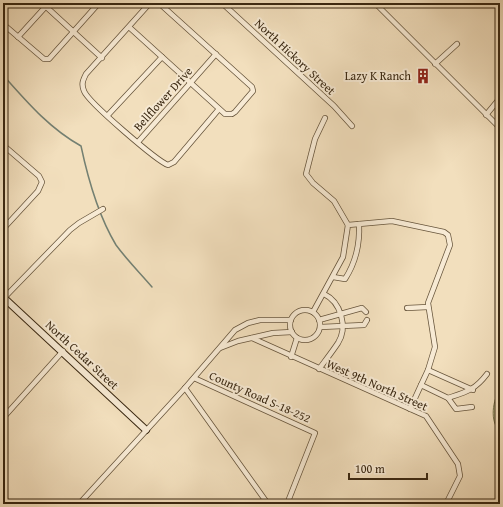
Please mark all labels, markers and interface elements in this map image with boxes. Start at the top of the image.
street label: North Hickory Street [251,15,340,99]
street label: Bellflower Drive [129,63,196,134]
place label: Lazy K Ranch [345,67,411,84]
building icon: Lazy K Ranch [414,67,432,85]
street label: North Cedar Street [42,316,123,394]
street label: West 9th North Street [324,355,431,415]
street label: County Road S-18-252 [207,367,314,427]
scale bar [349,455,427,481]
text: 100 m [355,460,385,477]

